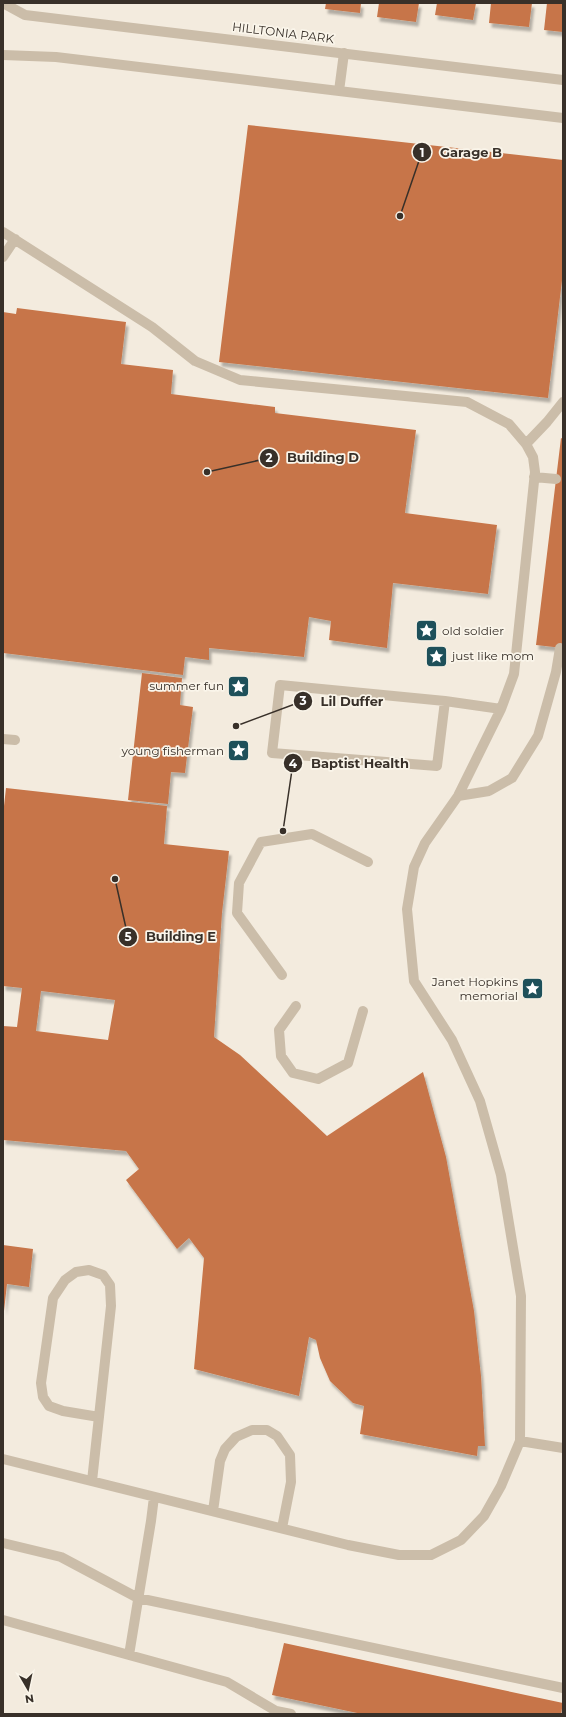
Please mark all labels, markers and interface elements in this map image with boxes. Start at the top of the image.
street label: HILLTONIA PARK [231,19,335,46]
callout: Garage B [412,140,510,165]
text: Garage B [440,144,502,160]
text: 1 [420,145,424,160]
callout: Building D [259,445,367,470]
text: Building D [287,449,359,465]
text: 2 [265,450,273,465]
place icon: old soldier [414,618,440,644]
place label: old soldier [442,623,504,638]
place icon: just like mom [424,643,450,669]
place label: just like mom [450,648,534,663]
place icon: summer fun [226,673,252,699]
place label: summer fun [149,678,224,693]
callout: Lil Duffer [293,689,392,714]
text: 3 [298,693,307,708]
text: Lil Duffer [321,693,384,709]
place icon: young fisherman [226,738,252,764]
place label: young fisherman [120,743,224,758]
callout: Baptist Health [283,751,417,776]
text: Baptist Health [311,755,409,771]
text: 4 [289,756,298,771]
callout: Building E [118,924,224,949]
text: Building E [146,928,216,944]
text: 5 [124,929,132,944]
place label: Janet Hopkins memorial [431,974,518,1003]
place icon: Janet Hopkins memorial [520,976,546,1002]
north arrow [8,1669,48,1709]
text: N [24,1691,35,1706]

